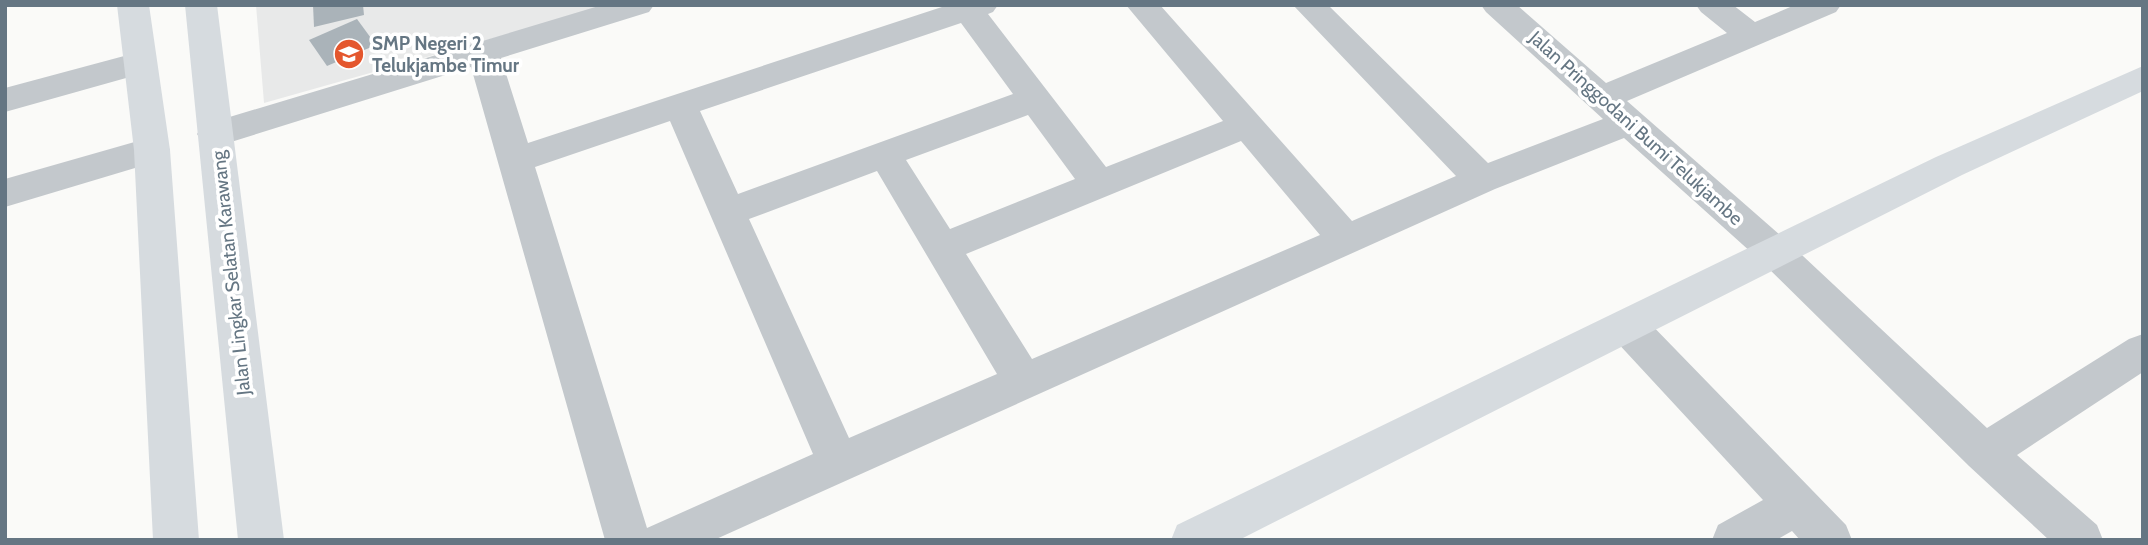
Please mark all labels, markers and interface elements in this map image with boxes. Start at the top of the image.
street label: Jalan Pringgodani Bumi Telukjambe [1524,25,1748,230]
place label: SMP Negeri 2 Telukjambe Timur [372,32,520,77]
school or university icon: SMP Negeri 2 Telukjambe Timur [332,37,366,71]
street label: Jalan Lingkar Selatan Karawang [207,149,255,397]

